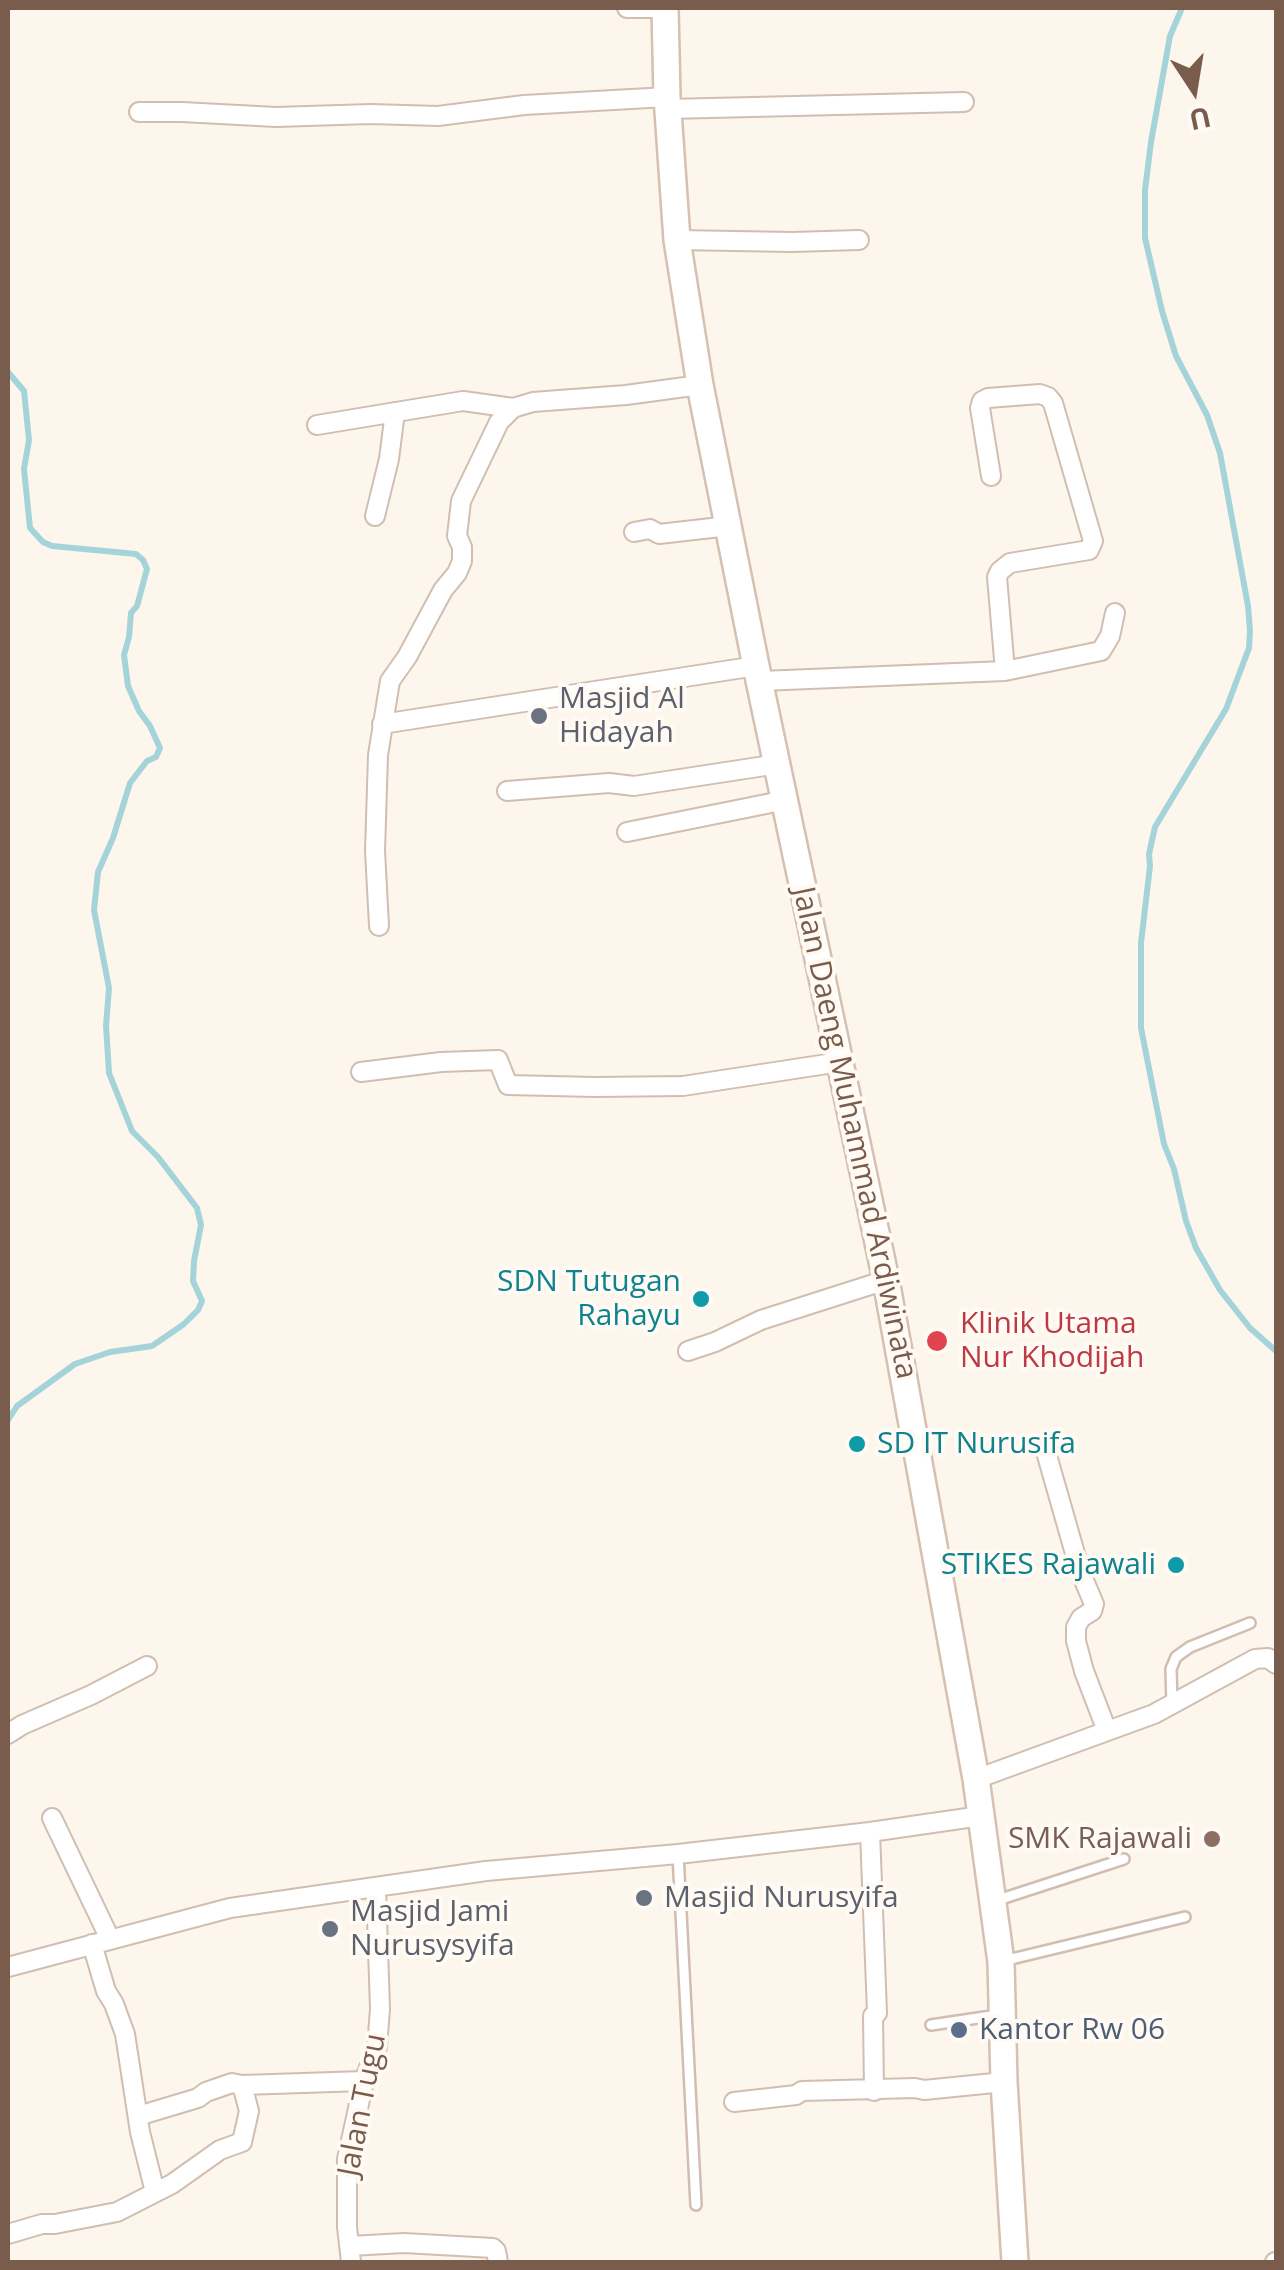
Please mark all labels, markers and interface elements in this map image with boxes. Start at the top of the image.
north arrow [1144,40,1244,140]
text: U [1186,99,1215,140]
place label: Masjid Al Hidayah [559,681,685,752]
marker: Masjid Al Hidayah [528,705,550,727]
street label: Jalan Daeng Muhammad Ardiwinata [784,884,924,1382]
place label: SDN Tutugan Rahayu [497,1264,681,1334]
marker: SDN Tutugan Rahayu [690,1288,712,1310]
place label: Klinik Utama Nur Khodijah [960,1306,1144,1376]
marker: Klinik Utama Nur Khodijah [924,1328,950,1354]
place label: SD IT Nurusifa [877,1426,1076,1462]
marker: SD IT Nurusifa [846,1433,868,1455]
place label: STIKES Rajawali [941,1547,1156,1583]
marker: STIKES Rajawali [1165,1554,1187,1576]
place label: SMK Rajawali [1008,1821,1192,1857]
marker: SMK Rajawali [1201,1828,1223,1850]
place label: Masjid Nurusyifa [664,1880,899,1916]
marker: Masjid Nurusyifa [633,1887,655,1909]
place label: Masjid Jami Nurusysyifa [350,1894,515,1964]
marker: Masjid Jami Nurusysyifa [319,1918,341,1940]
place label: Kantor Rw 06 [979,2012,1165,2048]
marker: Kantor Rw 06 [948,2019,970,2041]
street label: Jalan Tugu [332,2031,394,2179]

